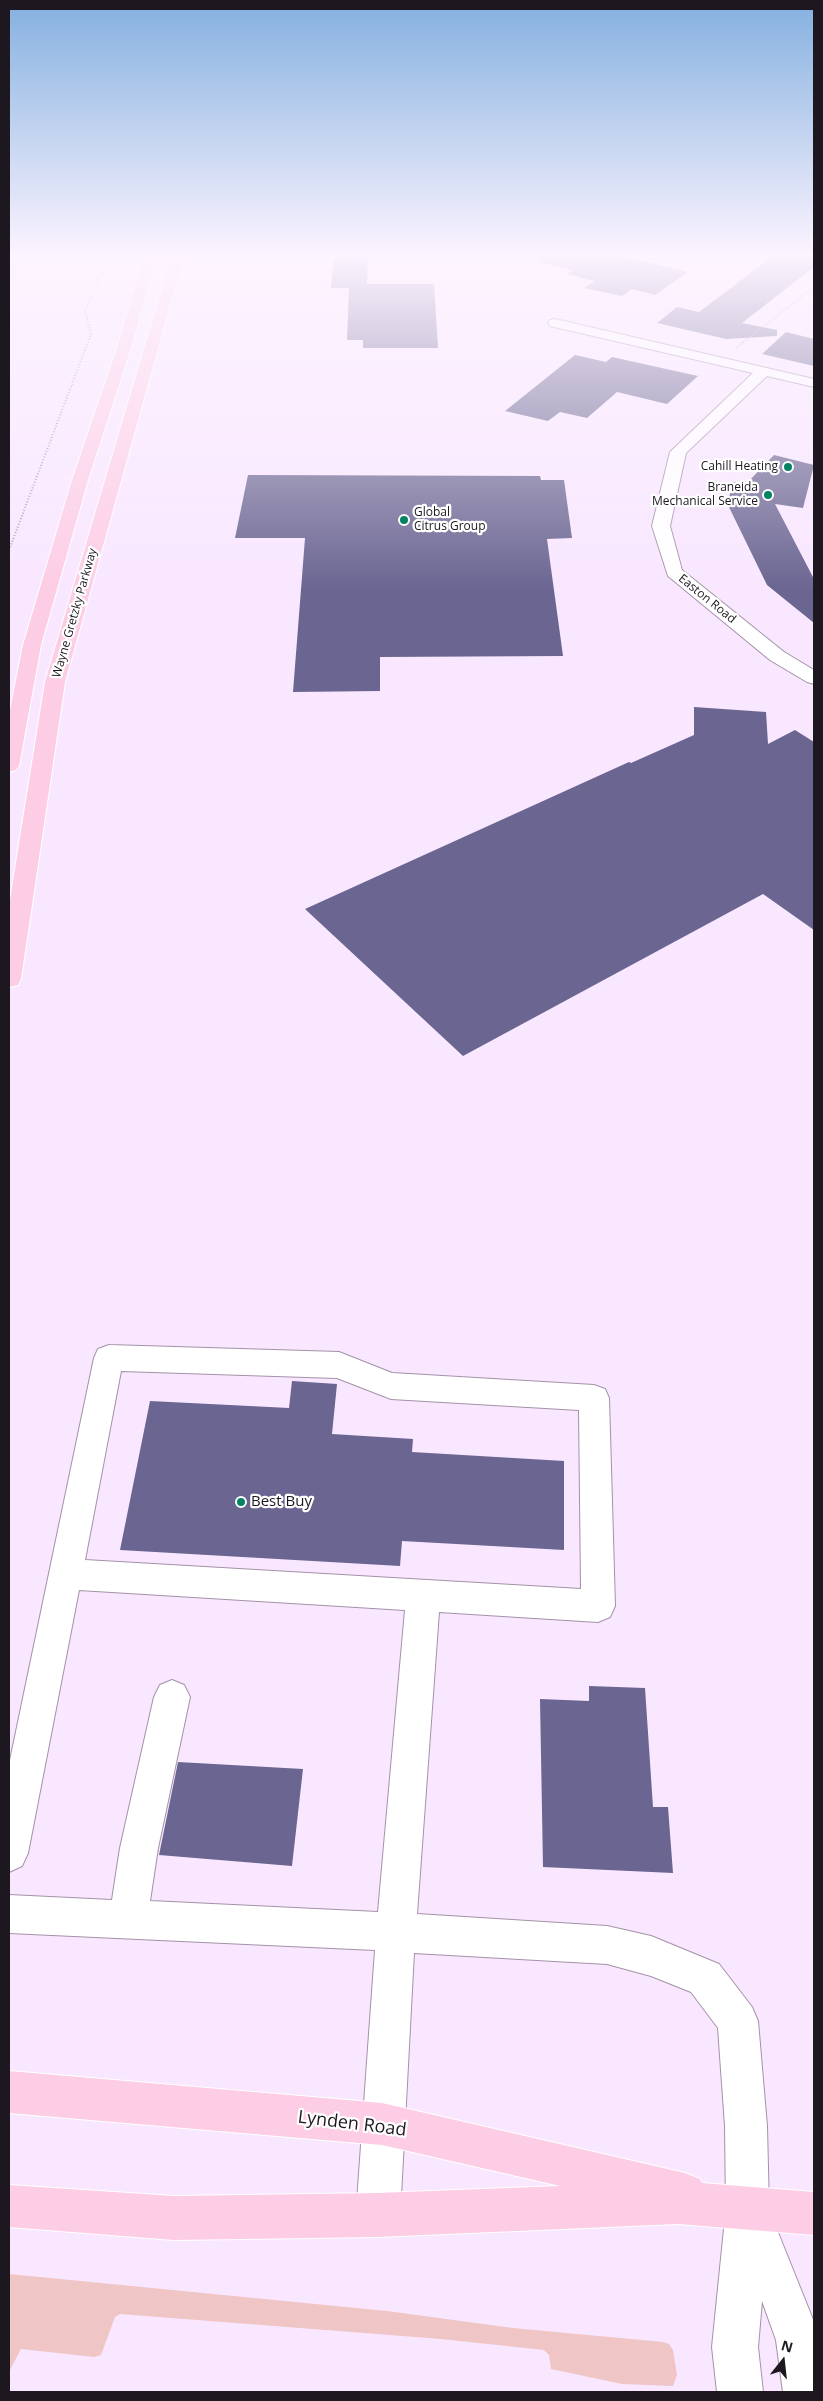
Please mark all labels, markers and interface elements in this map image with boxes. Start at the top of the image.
place label: Cahill Heating [701,460,778,474]
marker: Cahill Heating [782,461,794,473]
place label: Braneida Mechanical Service [652,481,758,509]
marker: Braneida Mechanical Service [762,489,774,501]
place label: Global Citrus Group [414,506,486,534]
marker: Global Citrus Group [398,514,410,526]
street label: Wayne Gretzky Parkway [50,547,100,679]
street label: Easton Road [675,571,739,627]
place label: Best Buy [251,1493,312,1511]
marker: Best Buy [235,1496,247,1508]
street label: Lynden Road [296,2107,408,2141]
text: N [779,2335,795,2357]
north arrow [758,2336,808,2386]

